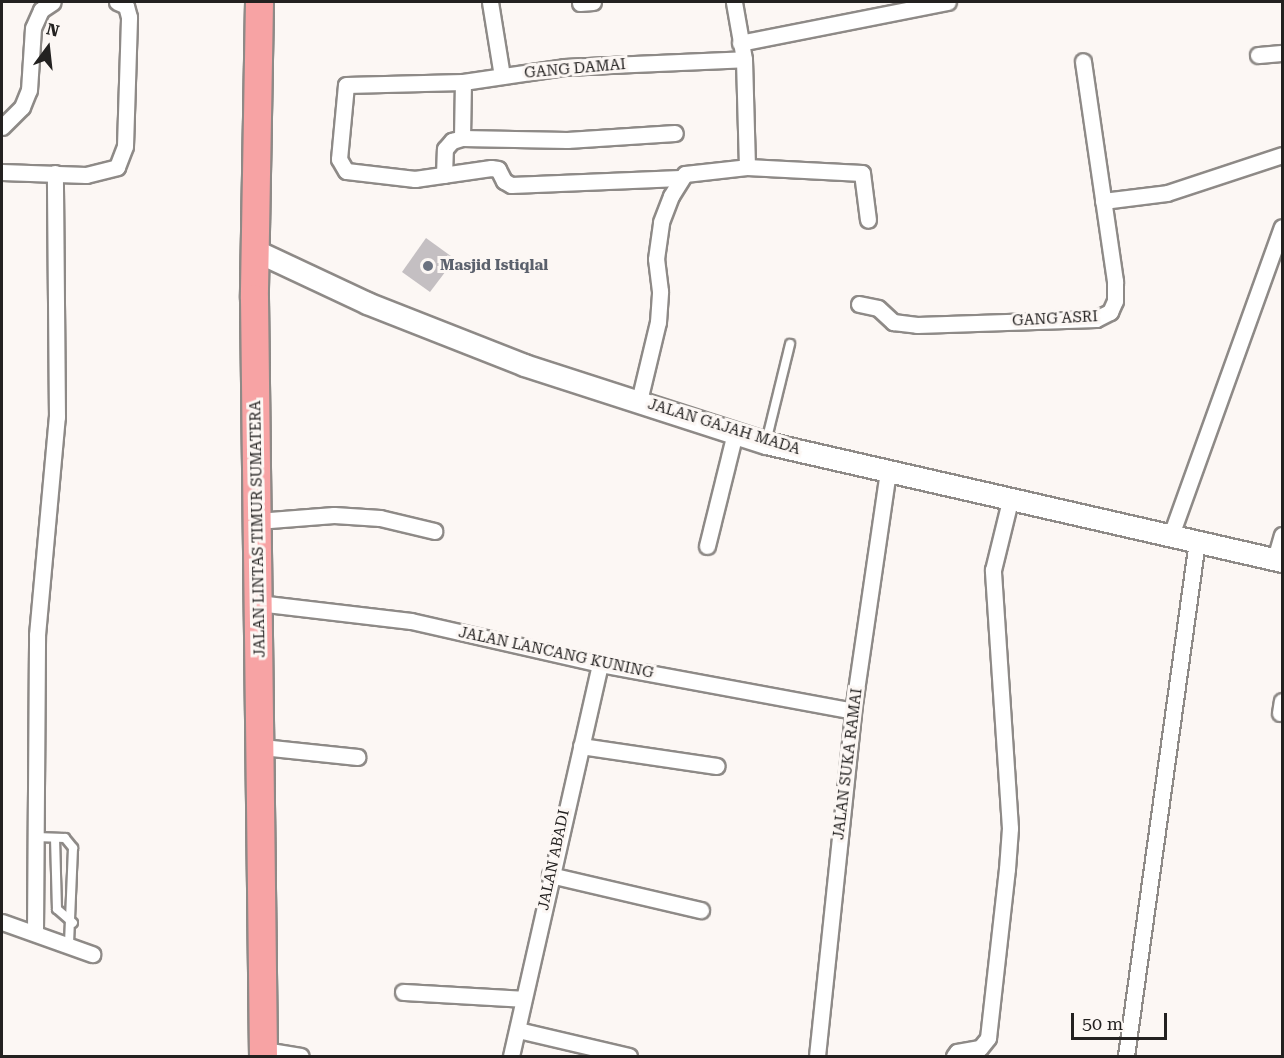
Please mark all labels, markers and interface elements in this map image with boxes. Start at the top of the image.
north arrow [18,18,78,78]
text: N [44,19,61,41]
street label: GANG DAMAI [524,56,626,82]
place label: Masjid Istiqlal [440,257,548,275]
marker: Masjid Istiqlal [421,259,435,273]
street label: GANG ASRI [1012,308,1098,330]
street label: JALAN GAJAH MADA [646,395,802,459]
street label: JALAN LINTAS TIMUR SUMATERA [247,400,269,658]
street label: JALAN LANCANG KUNING [457,624,655,682]
street label: JALAN SUKA RAMAI [830,687,866,841]
street label: JALAN ABADI [535,808,573,912]
scale bar [1074,1001,1170,1039]
text: 50 m [1082,1013,1123,1034]

